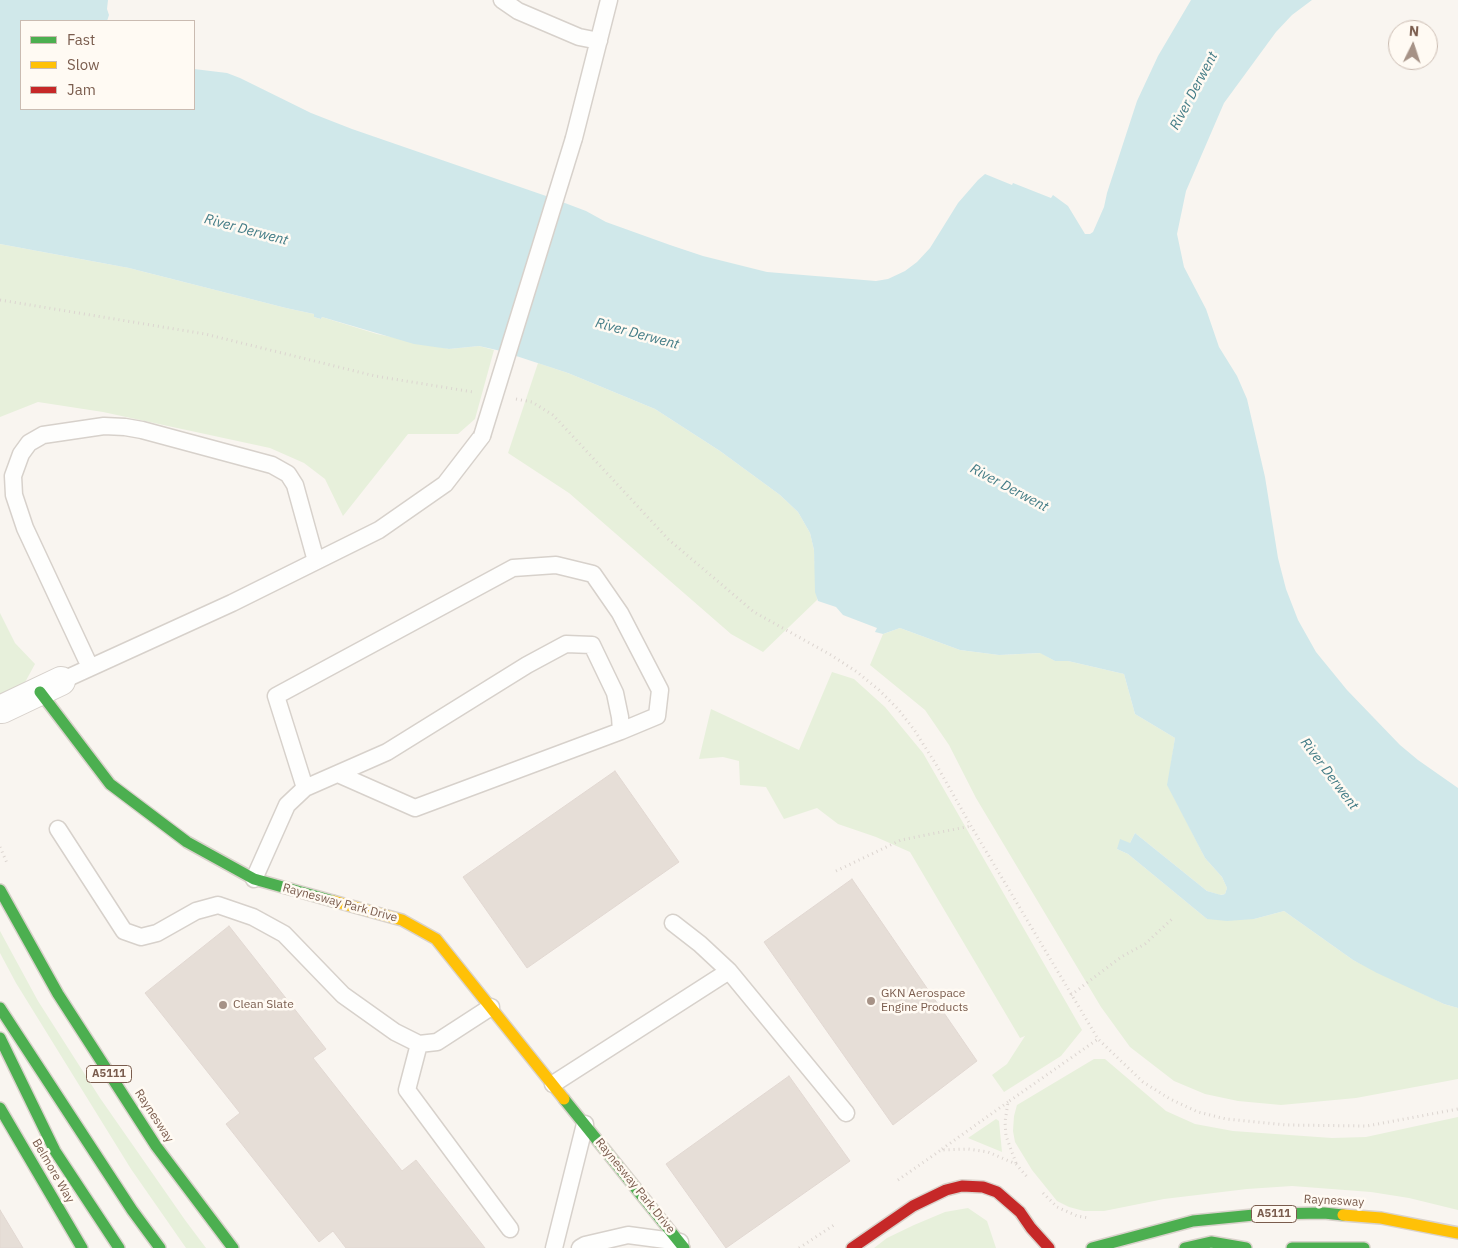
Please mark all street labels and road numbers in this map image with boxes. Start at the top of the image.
street label: Raynesway Park Drive [281,881,399,925]
road number: A5111 [86,1066,132,1082]
street label: Raynesway [131,1087,177,1145]
street label: Belmore Way [29,1136,77,1206]
street label: Raynesway Park Drive [592,1136,678,1236]
street label: Raynesway [1303,1192,1365,1210]
road number: A5111 [1252,1206,1296,1222]

